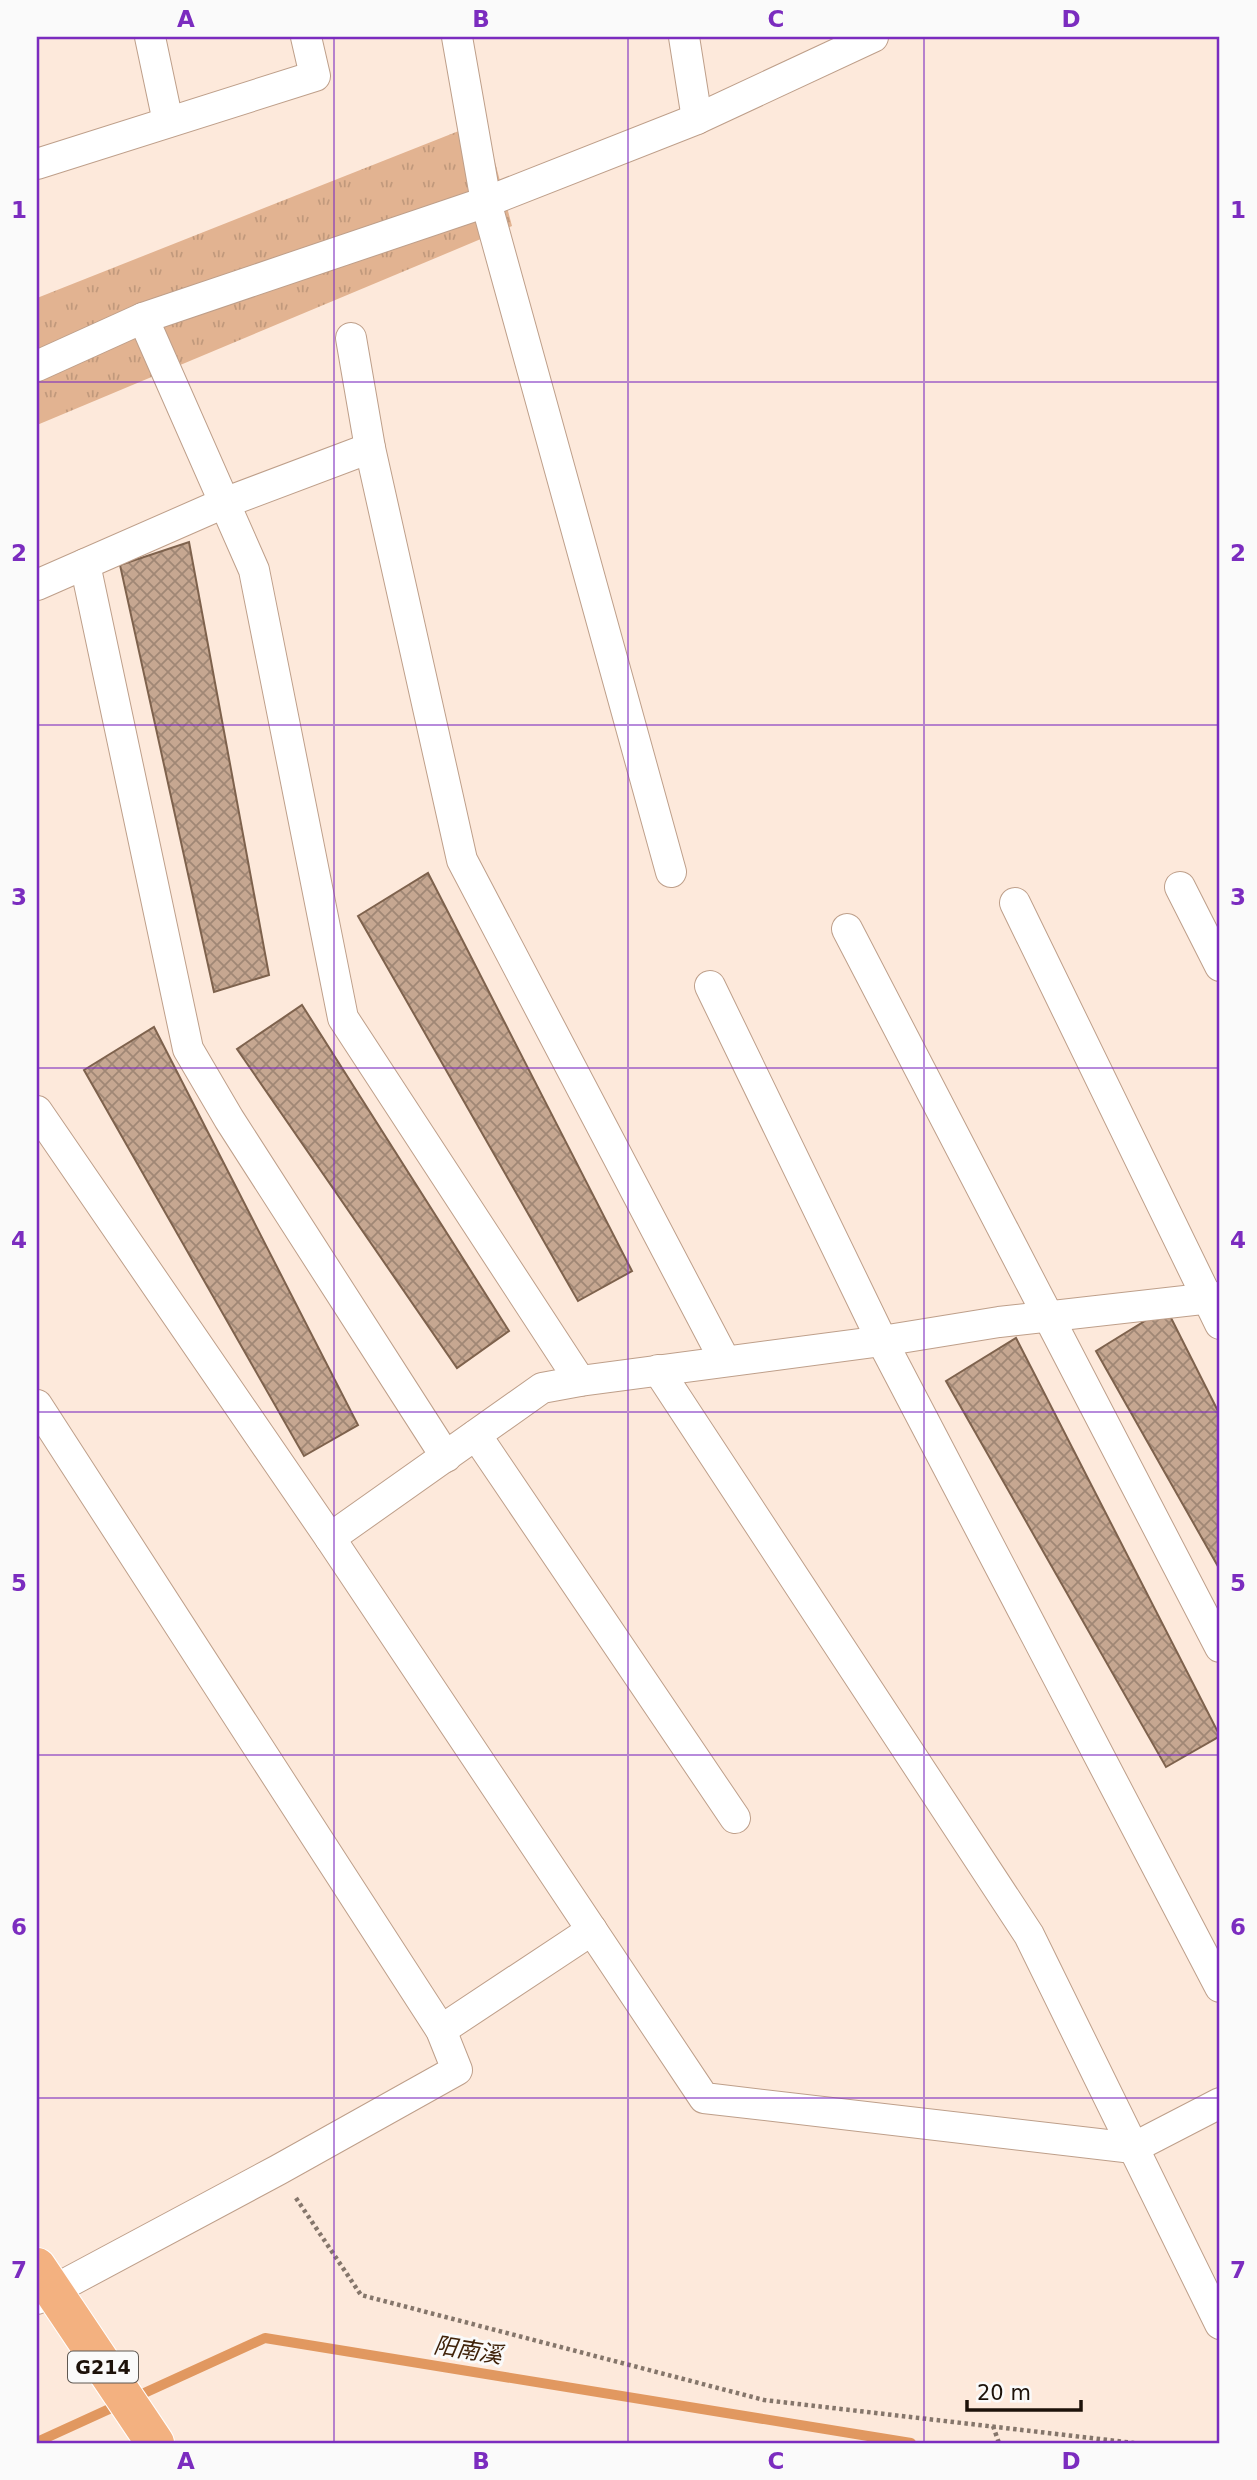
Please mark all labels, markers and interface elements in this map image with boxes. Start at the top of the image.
text: A [177,6,195,32]
text: B [472,6,490,32]
text: C [768,6,784,32]
text: D [1061,6,1081,32]
text: 1 [11,197,27,223]
text: 1 [1230,197,1246,223]
text: 2 [11,540,27,566]
text: 2 [1230,540,1246,566]
text: 3 [11,884,27,910]
text: 3 [1230,884,1246,910]
text: 4 [11,1227,27,1253]
text: 4 [1230,1227,1246,1253]
text: 5 [11,1570,27,1596]
text: 5 [1230,1570,1246,1596]
text: 6 [11,1914,27,1940]
text: 6 [1230,1914,1246,1940]
text: 7 [11,2257,27,2283]
text: 7 [1230,2257,1246,2283]
water label: 阳南溪 [432,2332,507,2369]
road number: G214 [68,2352,138,2382]
scale bar [967,2368,1080,2412]
text: 20 m [977,2381,1031,2405]
text: A [177,2448,195,2474]
text: B [472,2448,490,2474]
text: C [768,2448,784,2474]
text: D [1061,2448,1081,2474]

